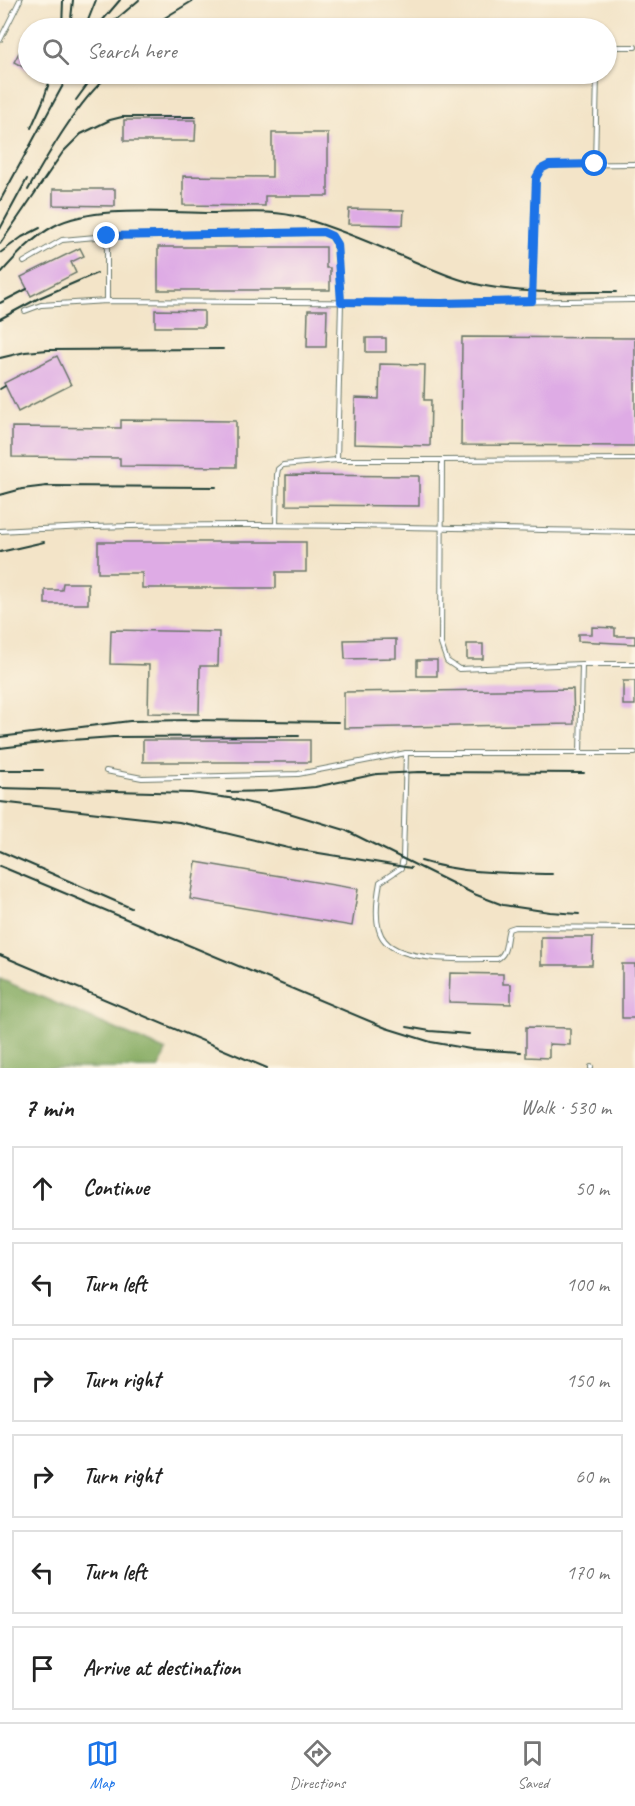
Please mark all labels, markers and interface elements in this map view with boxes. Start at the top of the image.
search box [18,18,617,84]
icon: search [39,35,72,68]
text: Search here [87,37,177,65]
route start [581,150,607,176]
route end [93,222,119,248]
text: 7 min [24,1091,74,1124]
text: Walk · 530 m [521,1095,611,1120]
icon: ahead [26,1172,59,1205]
text: Continue [83,1174,149,1202]
text: 50 m [575,1176,609,1201]
icon: left [26,1268,59,1301]
text: Turn left [83,1270,147,1298]
text: 100 m [566,1272,609,1297]
icon: right [26,1364,59,1397]
text: Turn right [83,1366,160,1394]
text: 150 m [566,1368,609,1393]
icon: right [26,1460,59,1493]
text: Turn right [83,1462,160,1490]
text: 60 m [575,1464,609,1489]
icon: left [26,1556,59,1589]
text: Turn left [83,1558,147,1586]
text: 170 m [566,1560,609,1585]
icon: arrive [26,1652,59,1685]
text: Arrive at destination [83,1654,240,1682]
tab: Map [86,1737,119,1793]
tab: Directions [290,1737,345,1793]
tab: Saved [516,1737,549,1793]

